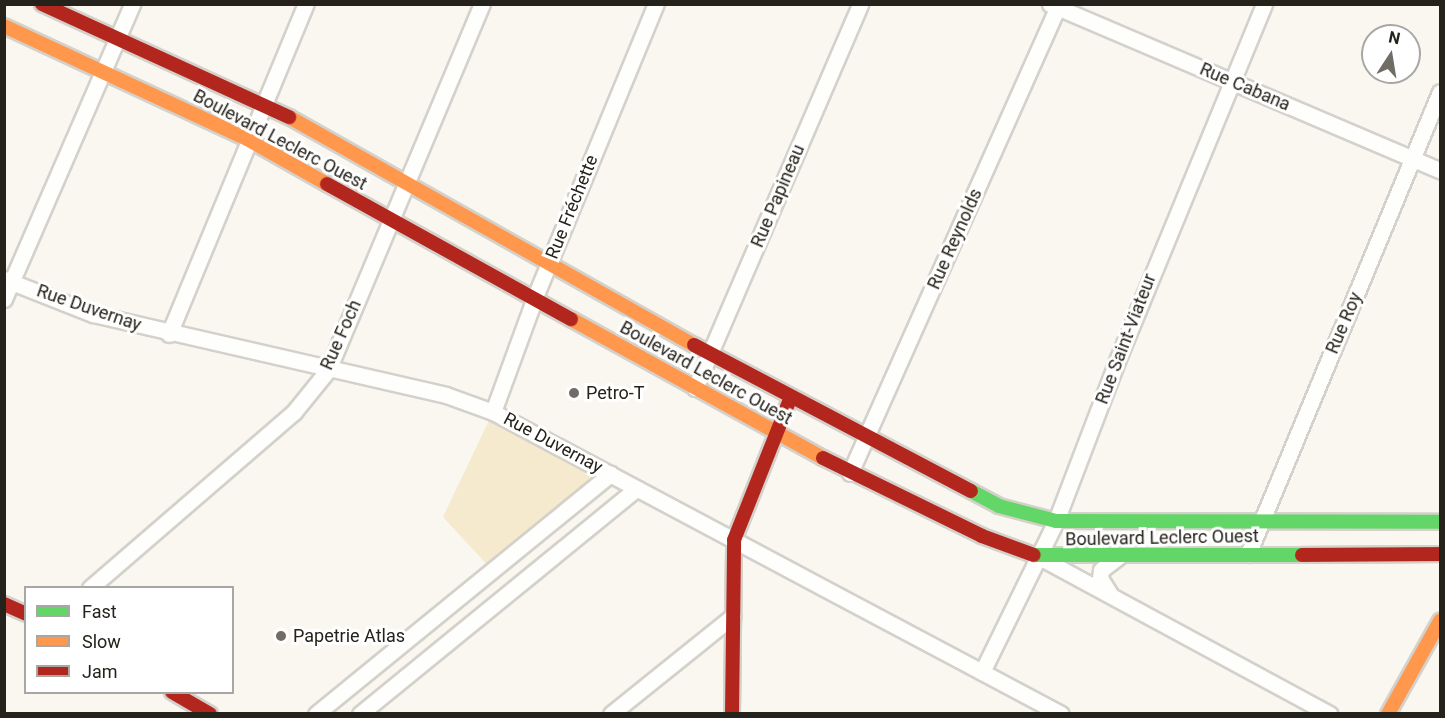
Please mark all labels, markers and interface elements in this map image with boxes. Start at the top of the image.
north arrow [1361,24,1421,84]
text: N [1387,27,1402,48]
street label: Rue Cabana [1197,58,1293,116]
street label: Boulevard Leclerc Ouest [189,85,371,195]
street label: Rue Papineau [747,141,809,251]
street label: Rue Fréchette [541,152,603,262]
street label: Rue Reynolds [923,185,987,293]
street label: Rue Saint-Viateur [1091,271,1161,407]
street label: Rue Duvernay [34,280,144,336]
street label: Rue Roy [1321,289,1367,357]
street label: Rue Foch [316,297,366,373]
street label: Boulevard Leclerc Ouest [616,317,796,429]
place label: Petro-T [586,382,645,404]
marker: Petro-T [567,386,581,400]
street label: Rue Duvernay [500,408,606,478]
street label: Boulevard Leclerc Ouest [1065,526,1259,550]
legend [24,586,234,694]
text: Fast [82,601,117,622]
place label: Papetrie Atlas [293,625,405,647]
marker: Papetrie Atlas [274,629,288,643]
text: Slow [82,631,121,652]
text: Jam [82,661,118,682]

